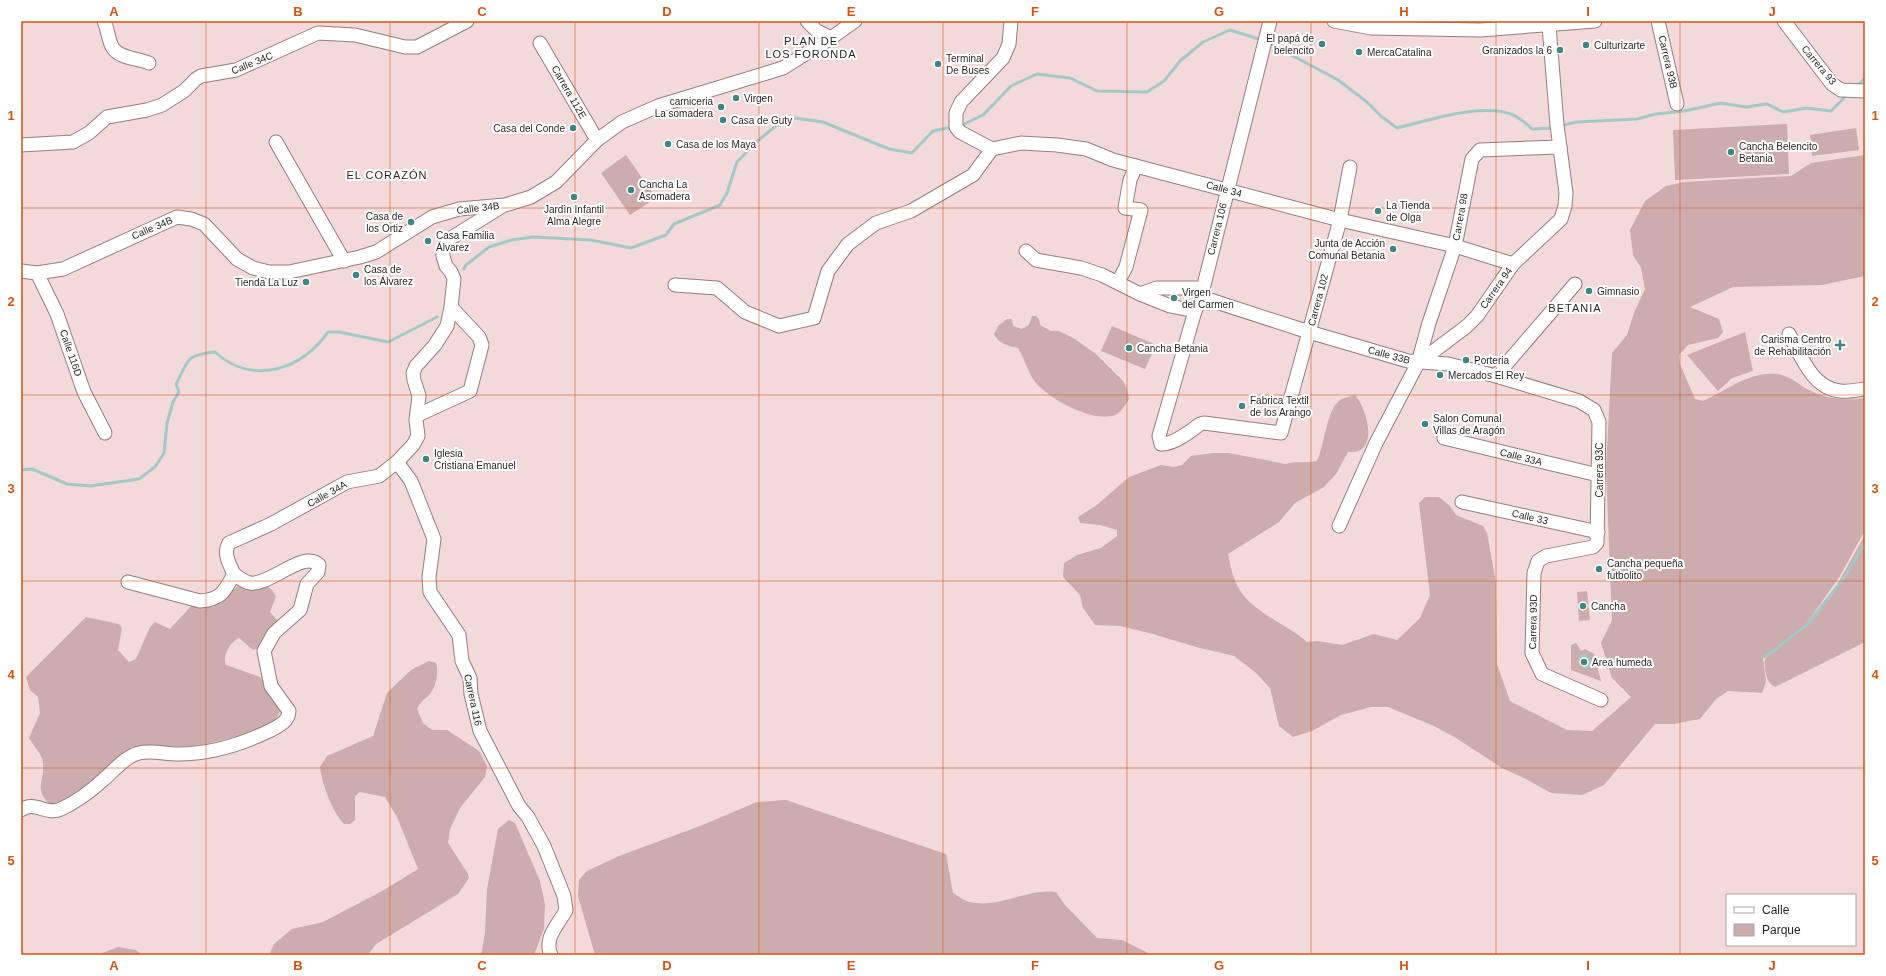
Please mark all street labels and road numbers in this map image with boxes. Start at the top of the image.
street label: Carrera 93B [1657,34,1680,90]
street label: Carrera 93 [1799,43,1839,87]
street label: Calle 34C [230,50,274,76]
street label: Carrera 112E [549,64,589,121]
street label: Calle 34 [1205,179,1244,199]
street label: Carrera 98 [1450,192,1470,241]
street label: Calle 34B [456,200,501,216]
street label: Carrera 106 [1205,201,1229,256]
street label: Calle 34B [130,214,174,242]
street label: Carrera 94 [1478,265,1514,311]
street label: Carrera 102 [1306,272,1330,327]
street label: Calle 116D [58,328,84,378]
street label: Calle 33B [1367,344,1412,366]
street label: Carrera 93C [1594,442,1605,498]
street label: Calle 33A [1499,446,1544,468]
street label: Calle 34A [305,479,349,509]
street label: Calle 33 [1511,508,1550,527]
street label: Carrera 93D [1527,594,1539,650]
street label: Carrera 116 [462,673,484,727]

